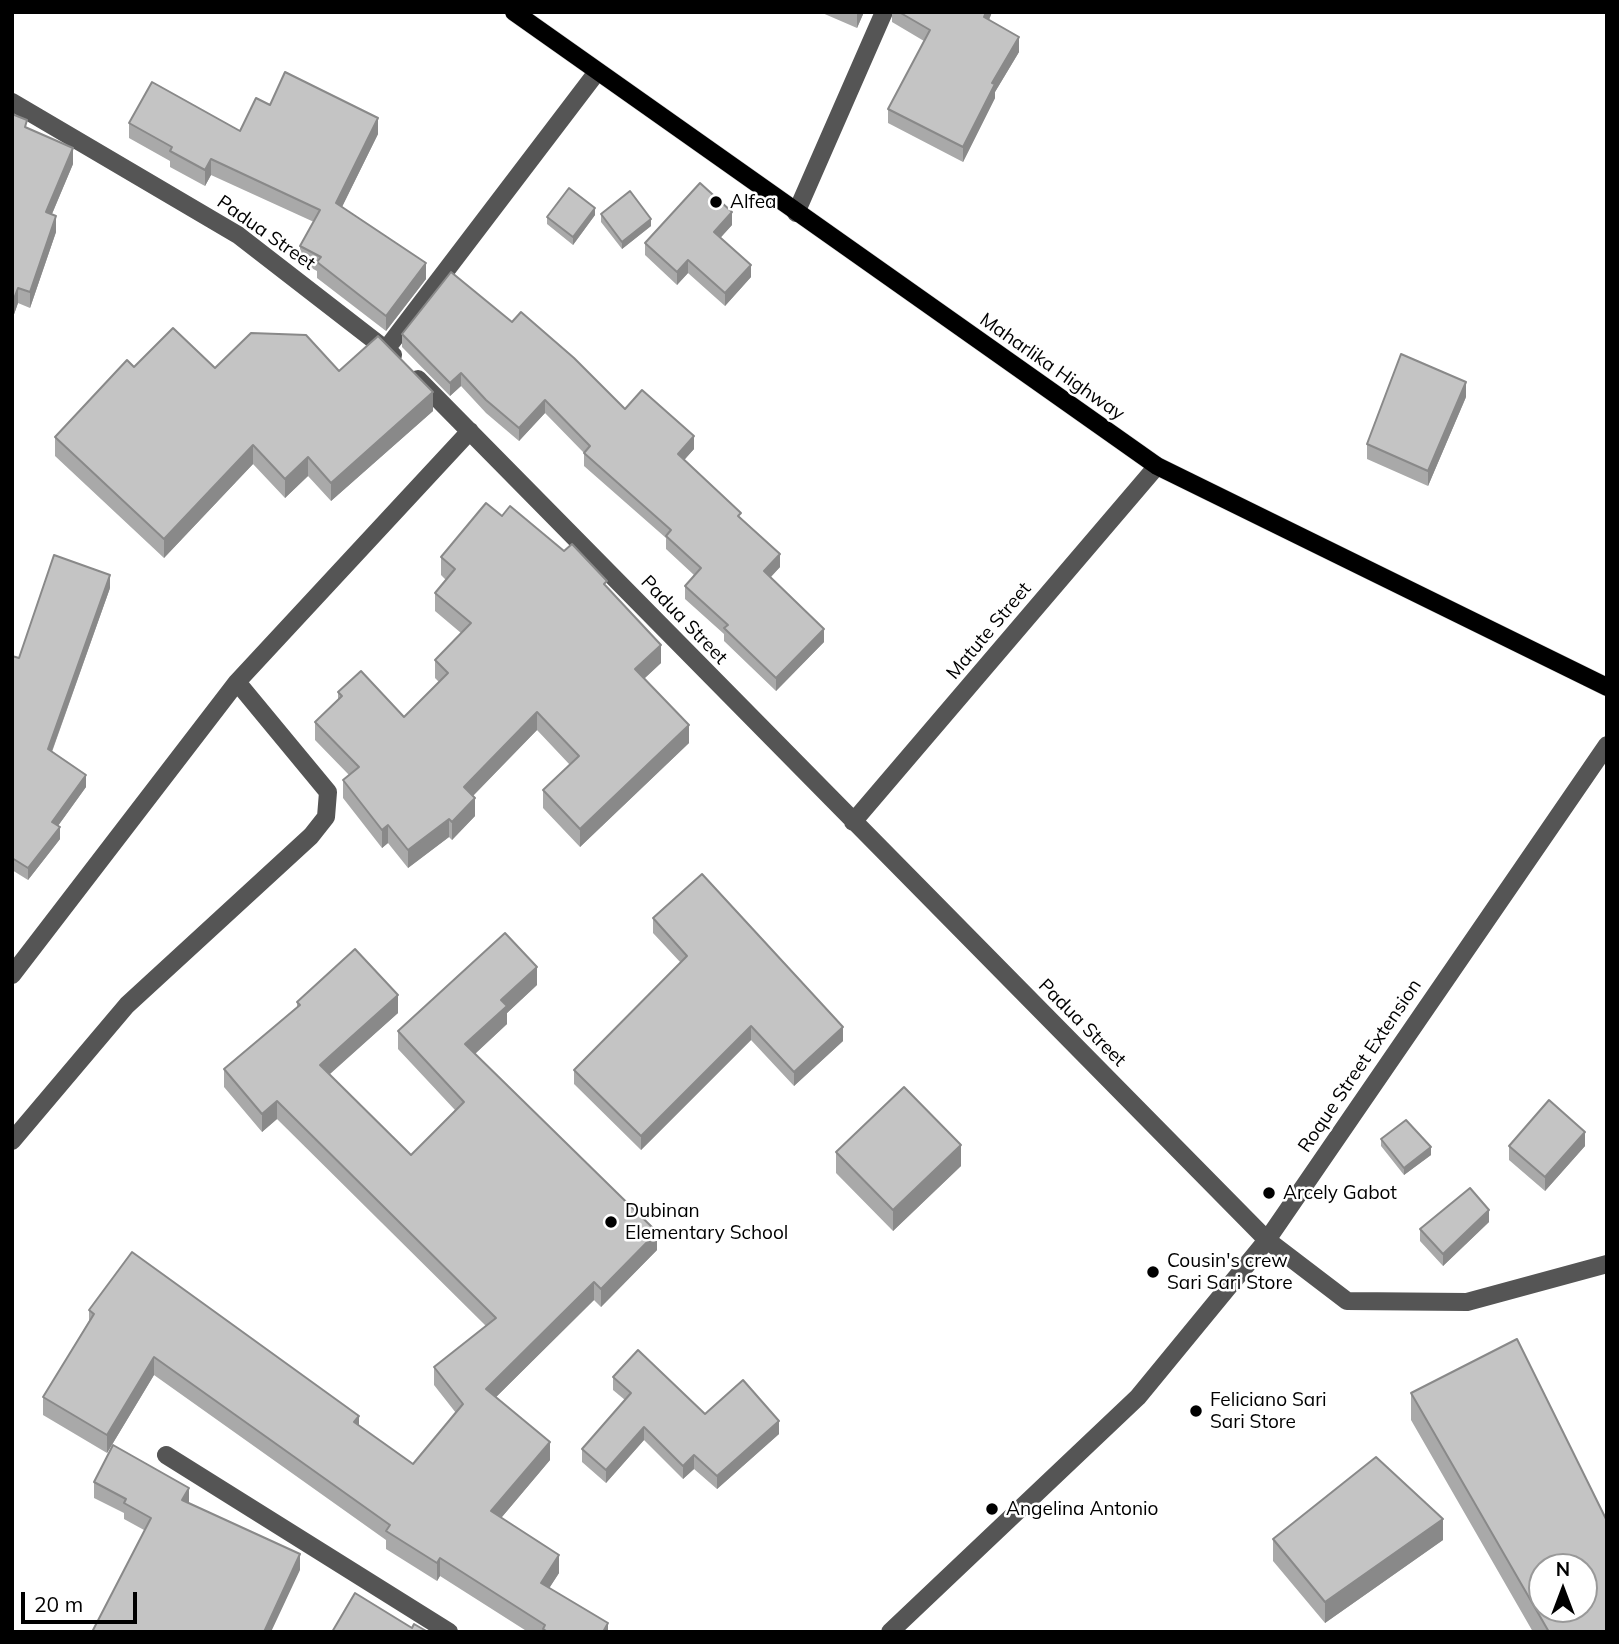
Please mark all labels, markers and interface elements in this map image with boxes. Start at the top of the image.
street label: Padua Street [213,191,319,275]
place label: Alfea [730,191,776,213]
marker: Alfea [708,194,724,210]
street label: Maharlika Highway [975,308,1129,426]
street label: Padua Street [636,571,732,669]
street label: Matute Street [942,578,1036,684]
street label: Padua Street [1033,974,1131,1072]
street label: Roque Street Extension [1293,975,1427,1157]
place label: Arcely Gabot [1283,1182,1397,1204]
marker: Arcely Gabot [1261,1185,1277,1201]
place label: Dubinan Elementary School [625,1200,788,1244]
marker: Dubinan Elementary School [603,1214,619,1230]
place label: Cousin's crew Sari Sari Store [1167,1250,1293,1294]
marker: Cousin's crew Sari Sari Store [1145,1264,1161,1280]
place label: Feliciano Sari Sari Store [1210,1389,1327,1433]
marker: Feliciano Sari Sari Store [1188,1403,1204,1419]
place label: Angelina Antonio [1006,1498,1158,1520]
marker: Angelina Antonio [984,1501,1000,1517]
north arrow [1528,1553,1598,1623]
text: N [1556,1557,1570,1581]
scale bar [24,1578,140,1622]
text: 20 m [34,1591,83,1617]

